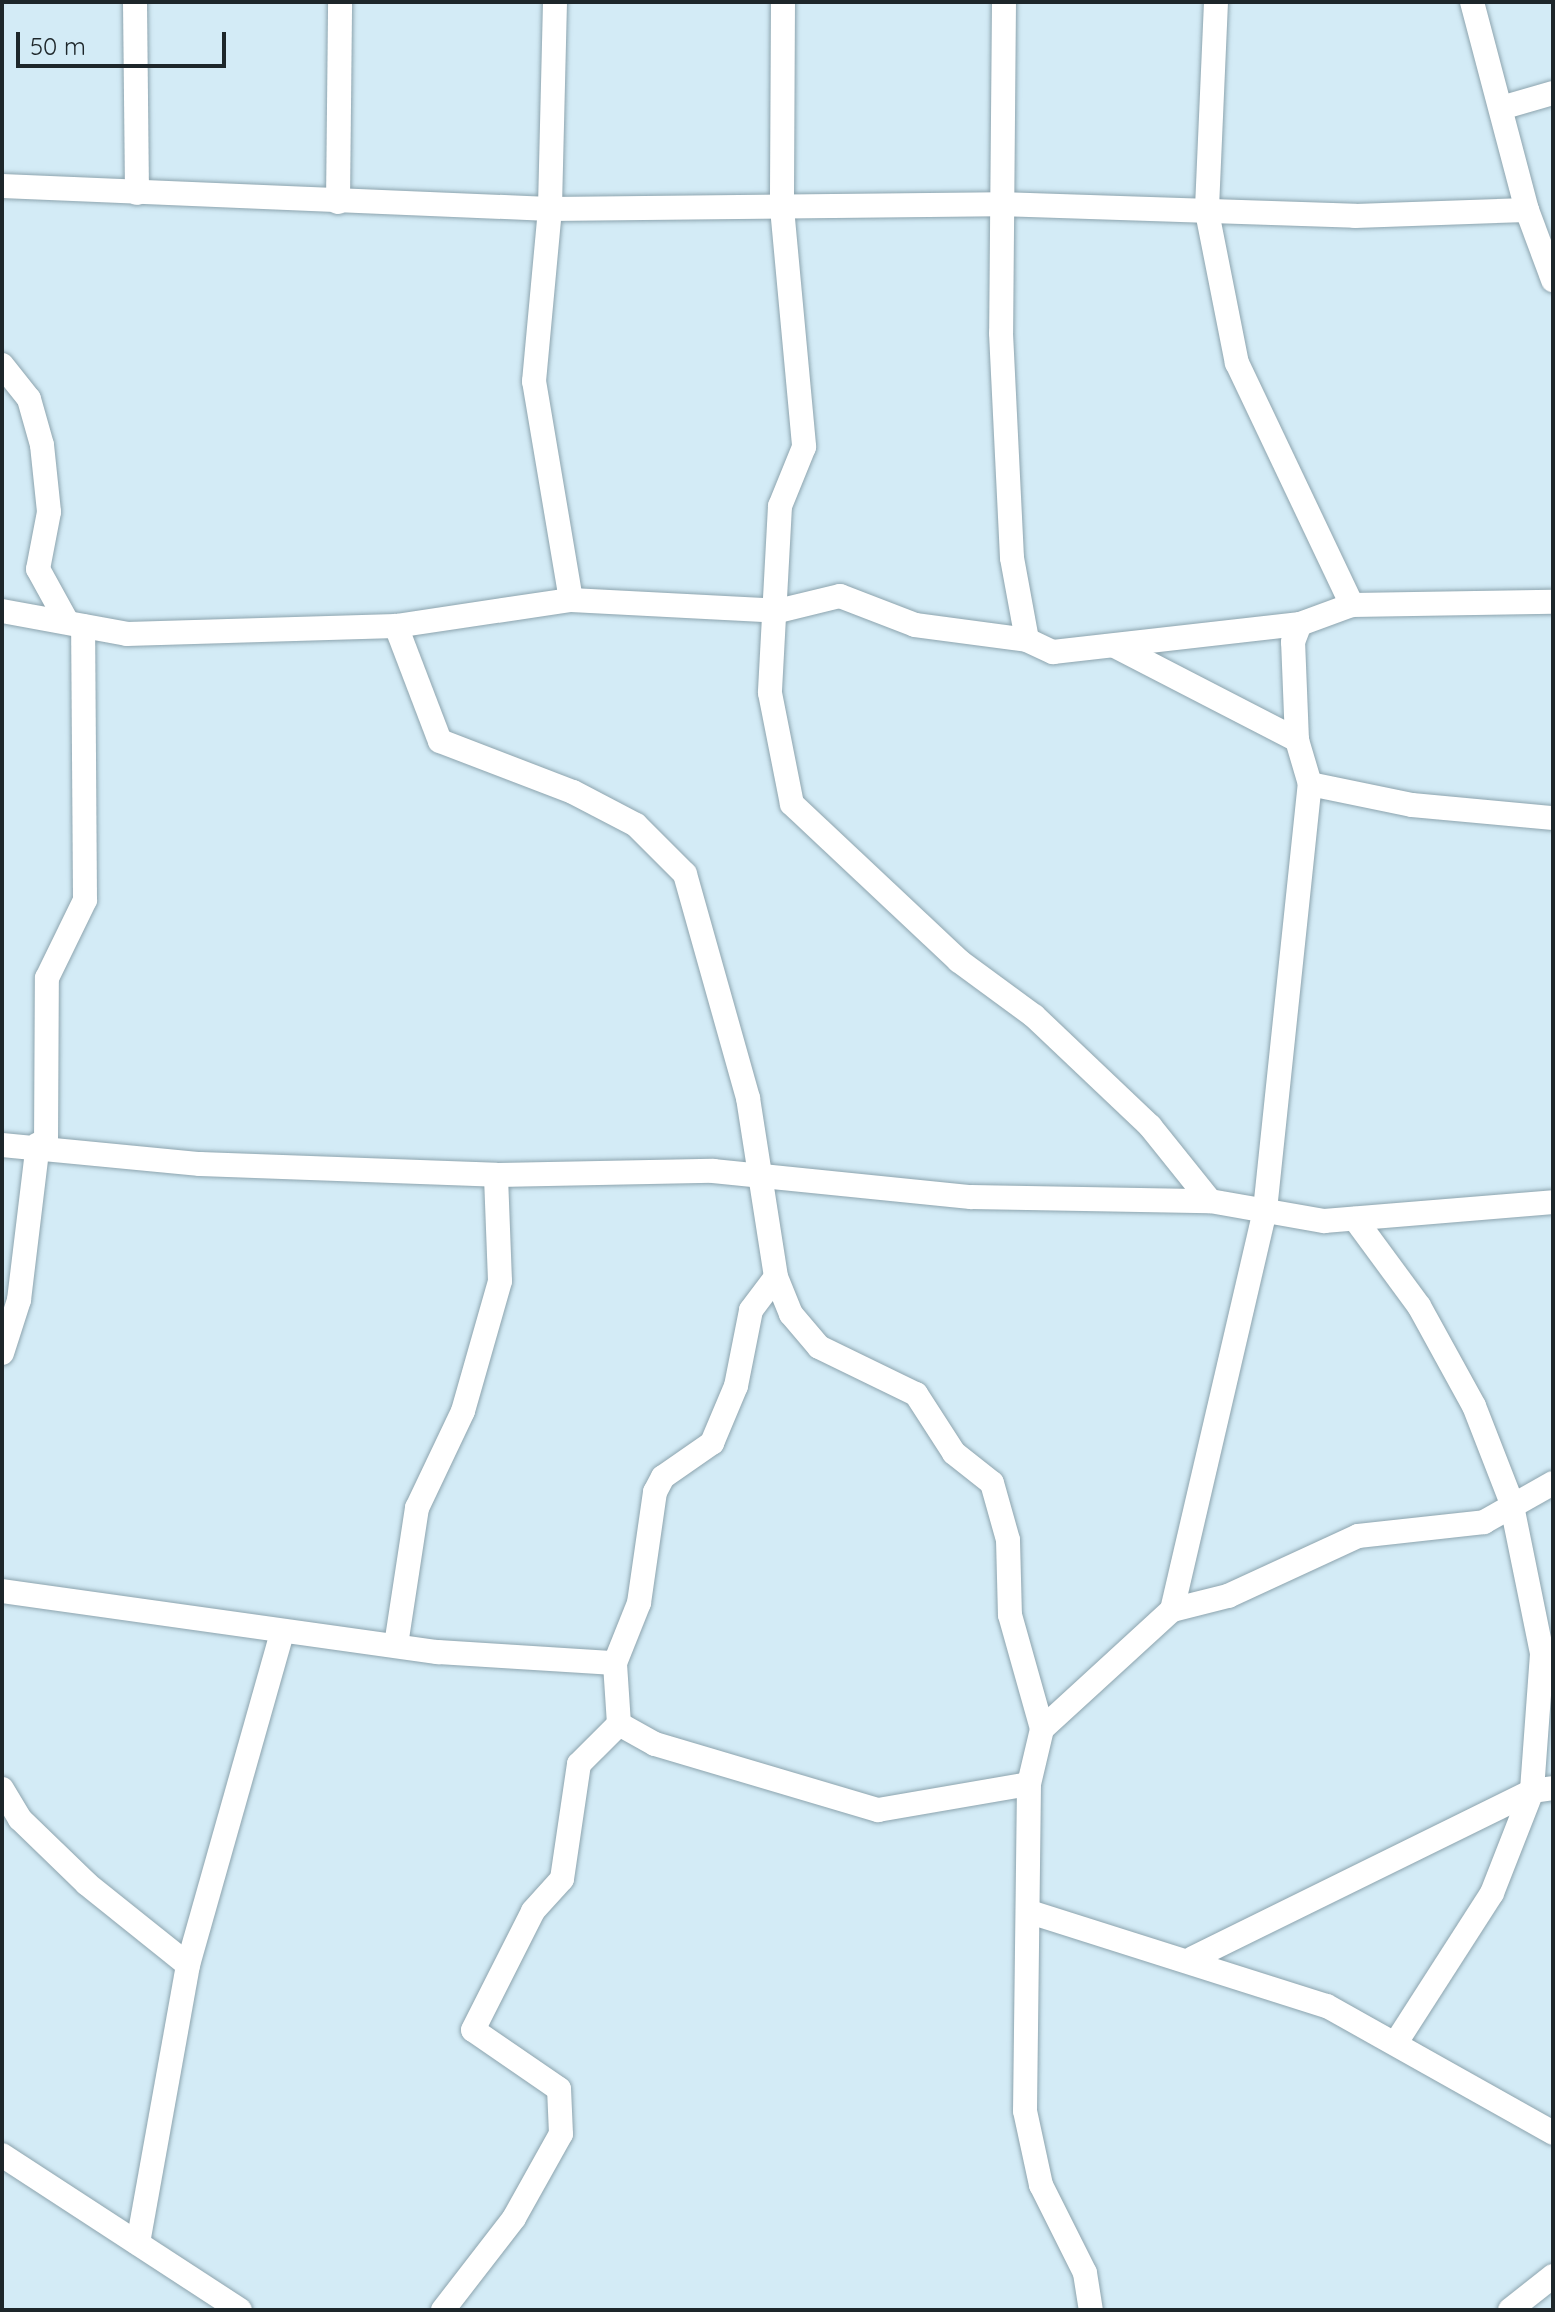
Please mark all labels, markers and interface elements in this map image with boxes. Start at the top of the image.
scale bar [20,16,230,66]
text: 50 m [30,31,86,61]

